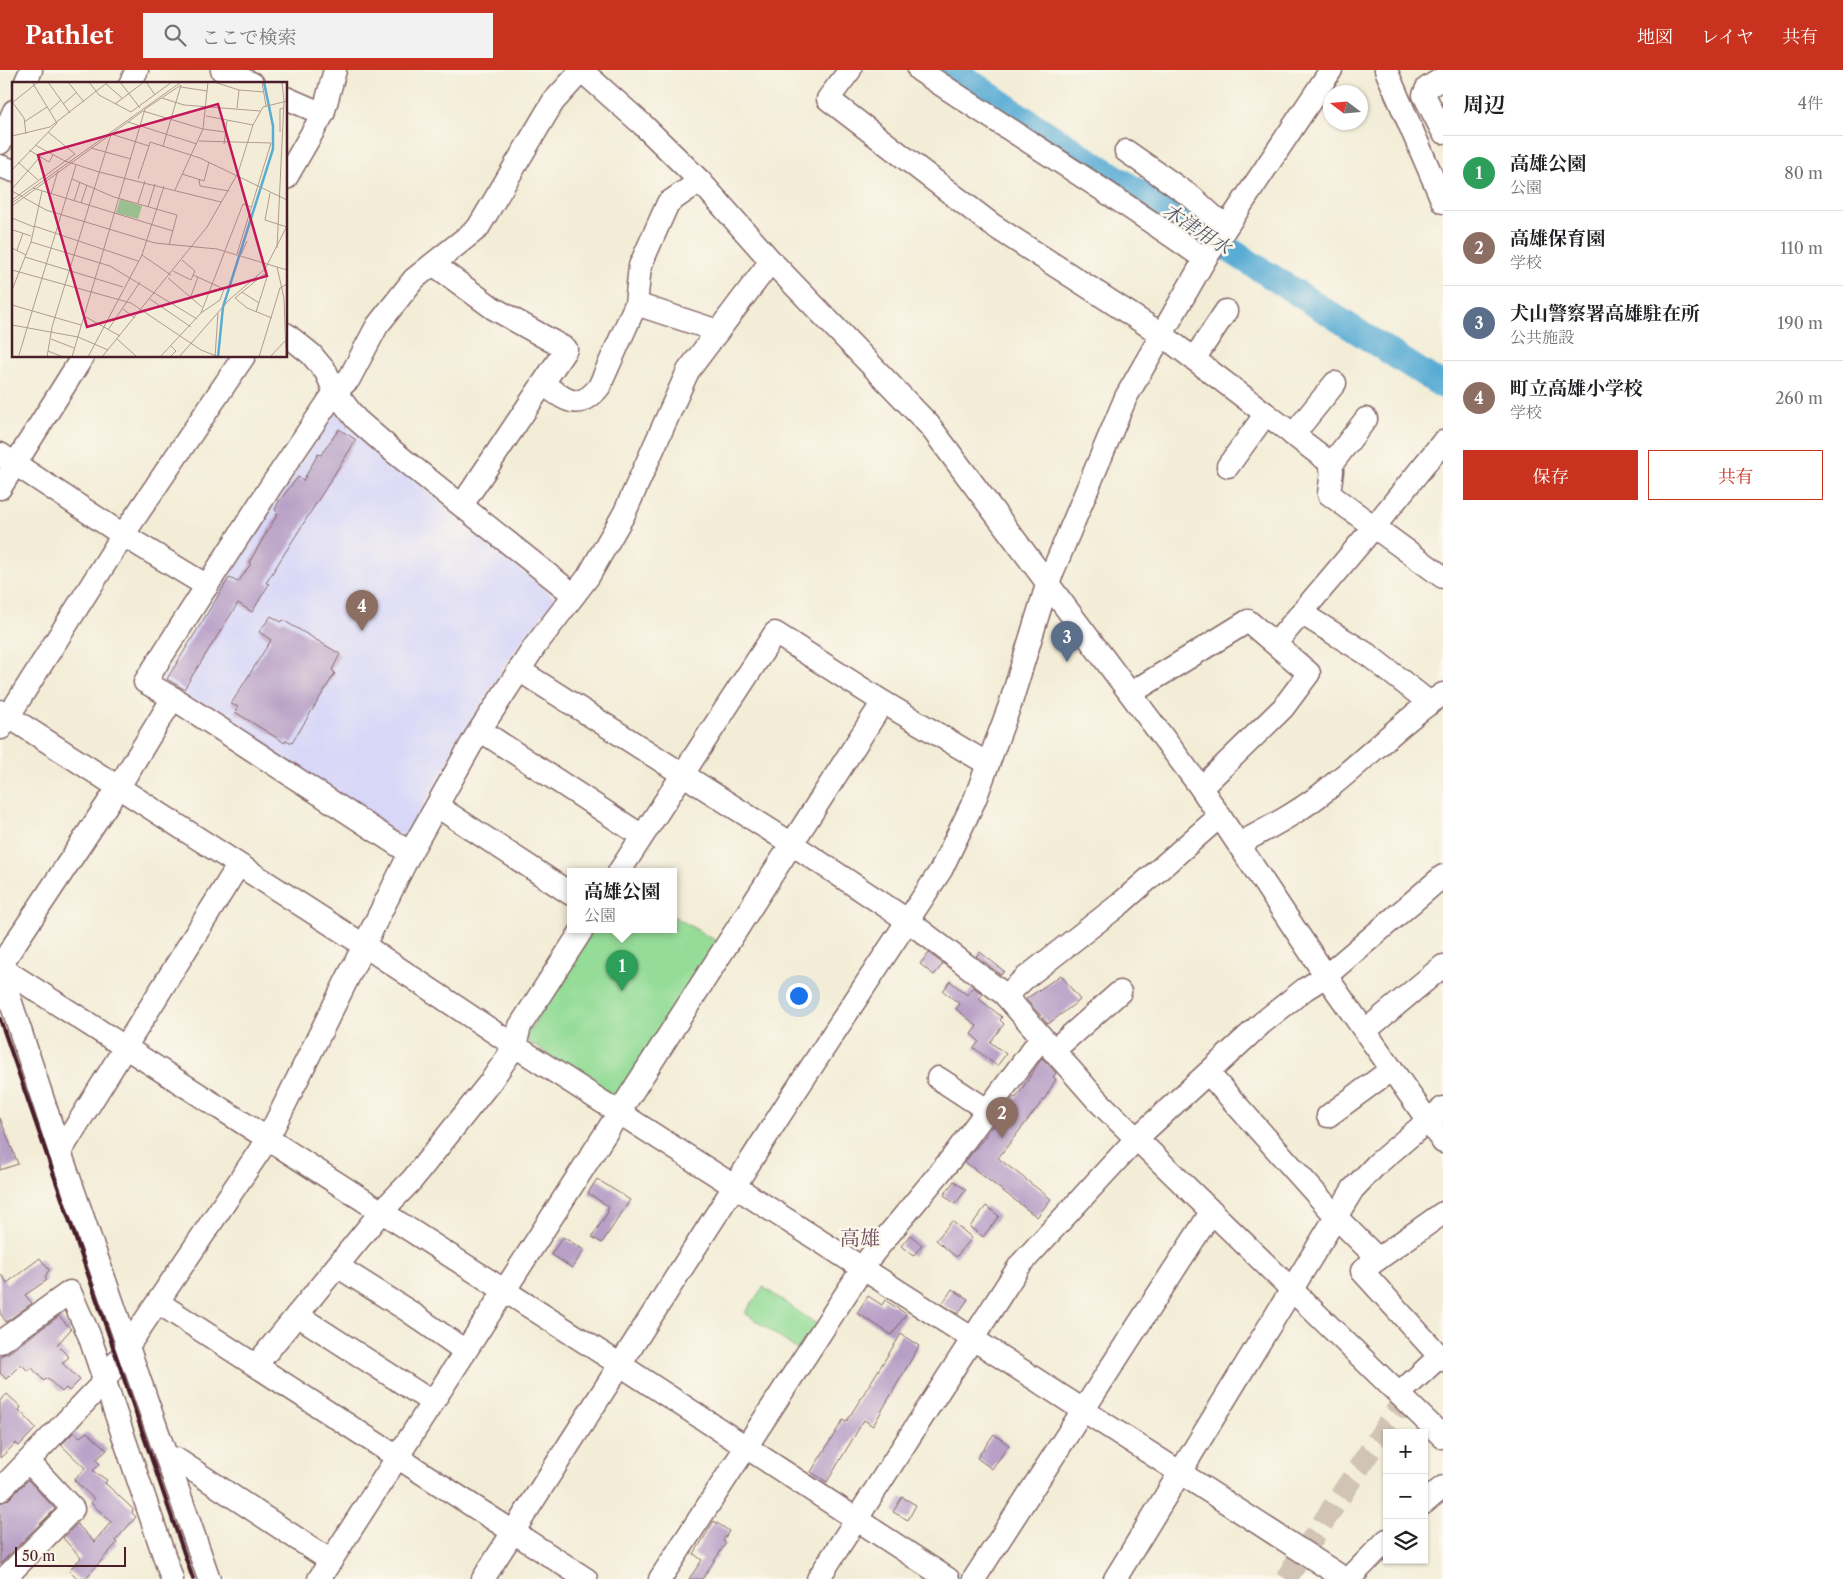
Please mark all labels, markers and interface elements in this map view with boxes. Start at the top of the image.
search box [143,13,493,58]
text: Pathlet [25,21,113,50]
icon: search [161,21,189,49]
text: ここで検索 [201,26,296,49]
text: 地図 [1637,26,1673,48]
text: レイヤ [1701,26,1754,48]
text: 共有 [1782,26,1818,48]
inset map [12,82,288,358]
north arrow [1323,85,1368,130]
text: 周辺 [1463,92,1505,117]
text: 4件 [1798,93,1823,113]
text: 高雄公園 [1510,152,1586,175]
text: 1 [1475,163,1483,183]
text: 80 m [1784,163,1823,183]
text: 公園 [1510,177,1542,197]
water label: 木津用水 [1159,199,1237,260]
text: 高雄保育園 [1510,227,1605,250]
text: 2 [1474,238,1484,258]
text: 110 m [1780,238,1823,258]
text: 学校 [1510,252,1542,272]
text: 犬山警察署高雄駐在所 [1510,302,1700,325]
text: 3 [1474,313,1484,333]
text: 190 m [1778,313,1823,333]
text: 公共施設 [1510,327,1574,347]
text: 町立高雄小学校 [1510,377,1643,400]
text: 4 [1474,388,1484,408]
text: 260 m [1775,388,1823,408]
text: 学校 [1510,402,1542,422]
button: 保存 [1463,450,1638,500]
button: 共有 [1648,450,1823,500]
pin: 4 [346,590,378,631]
pin: 3 [1051,621,1083,662]
popup [567,868,677,933]
text: 高雄公園 [584,880,660,903]
text: 公園 [584,905,616,925]
pin: 1 [606,950,638,991]
your location [786,983,812,1009]
pin: 2 [986,1097,1018,1138]
district label: 高雄 [840,1226,880,1250]
map controls [1383,1429,1428,1564]
button: + [1383,1429,1428,1474]
button: − [1383,1474,1428,1519]
button: layers [1383,1519,1428,1564]
scale bar [15,1544,126,1567]
text: 50 m [22,1547,55,1565]

